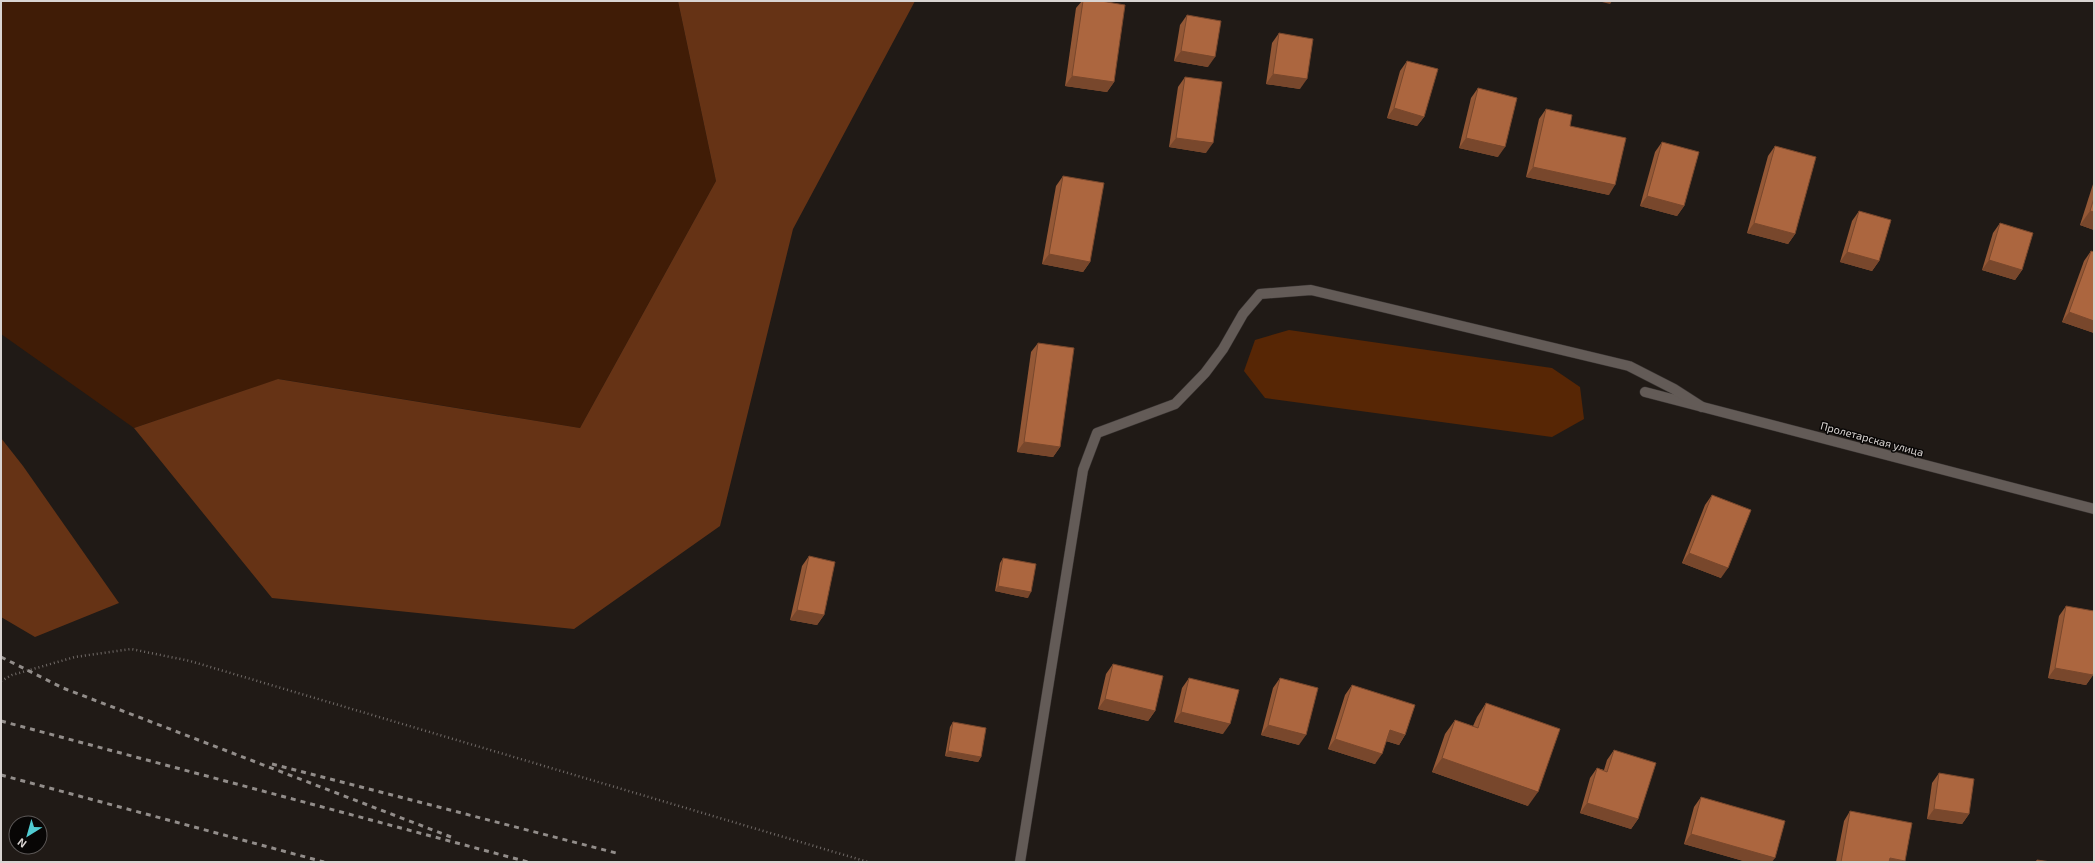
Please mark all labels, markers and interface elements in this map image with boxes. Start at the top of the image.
street label: Пролетарская улица [1819,418,1925,460]
north arrow [8,815,48,855]
text: N [15,836,29,851]

